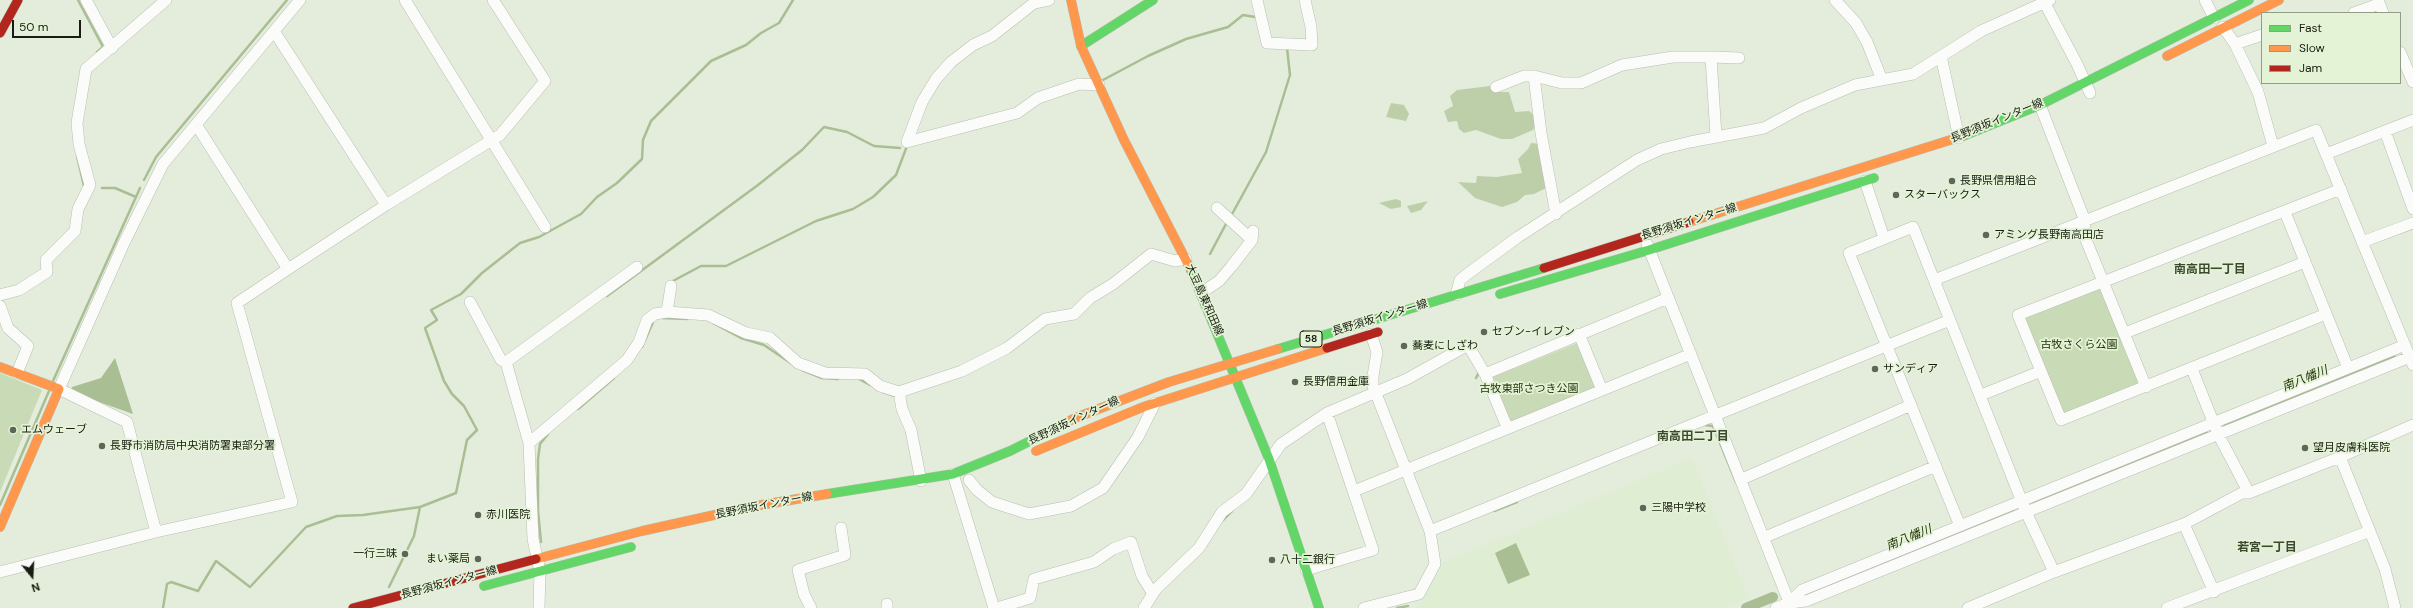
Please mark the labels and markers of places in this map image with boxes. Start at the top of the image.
place label: 長野県信用組合 [1960,174,2037,188]
marker: 長野県信用組合 [1947,176,1957,186]
place label: スターバックス [1904,188,1981,202]
marker: スターバックス [1891,190,1901,200]
place label: アミング長野南高田店 [1994,228,2104,242]
marker: アミング長野南高田店 [1981,230,1991,240]
place label: セブン-イレブン [1492,325,1575,339]
marker: セブン-イレブン [1479,327,1489,337]
place label: 蕎麦にしざわ [1412,339,1478,353]
marker: 蕎麦にしざわ [1399,341,1409,351]
place label: サンディア [1883,362,1938,376]
marker: サンディア [1870,364,1880,374]
place label: 長野信用金庫 [1303,375,1369,389]
marker: 長野信用金庫 [1290,377,1300,387]
place label: エムウェーブ [21,423,87,437]
marker: エムウェーブ [8,425,18,435]
place label: 長野市消防局中央消防署東部分署 [110,439,275,453]
marker: 長野市消防局中央消防署東部分署 [97,441,107,451]
place label: 望月皮膚科医院 [2313,441,2390,455]
marker: 望月皮膚科医院 [2300,443,2310,453]
place label: 三陽中学校 [1651,501,1706,515]
marker: 三陽中学校 [1638,503,1648,513]
place label: 赤川医院 [486,508,530,522]
marker: 赤川医院 [473,510,483,520]
place label: 一行三昧 [353,547,397,561]
marker: 一行三昧 [400,549,410,559]
place label: まい薬局 [426,552,470,566]
place label: 八十二銀行 [1280,553,1335,567]
marker: まい薬局 [473,554,483,564]
marker: 八十二銀行 [1267,555,1277,565]

